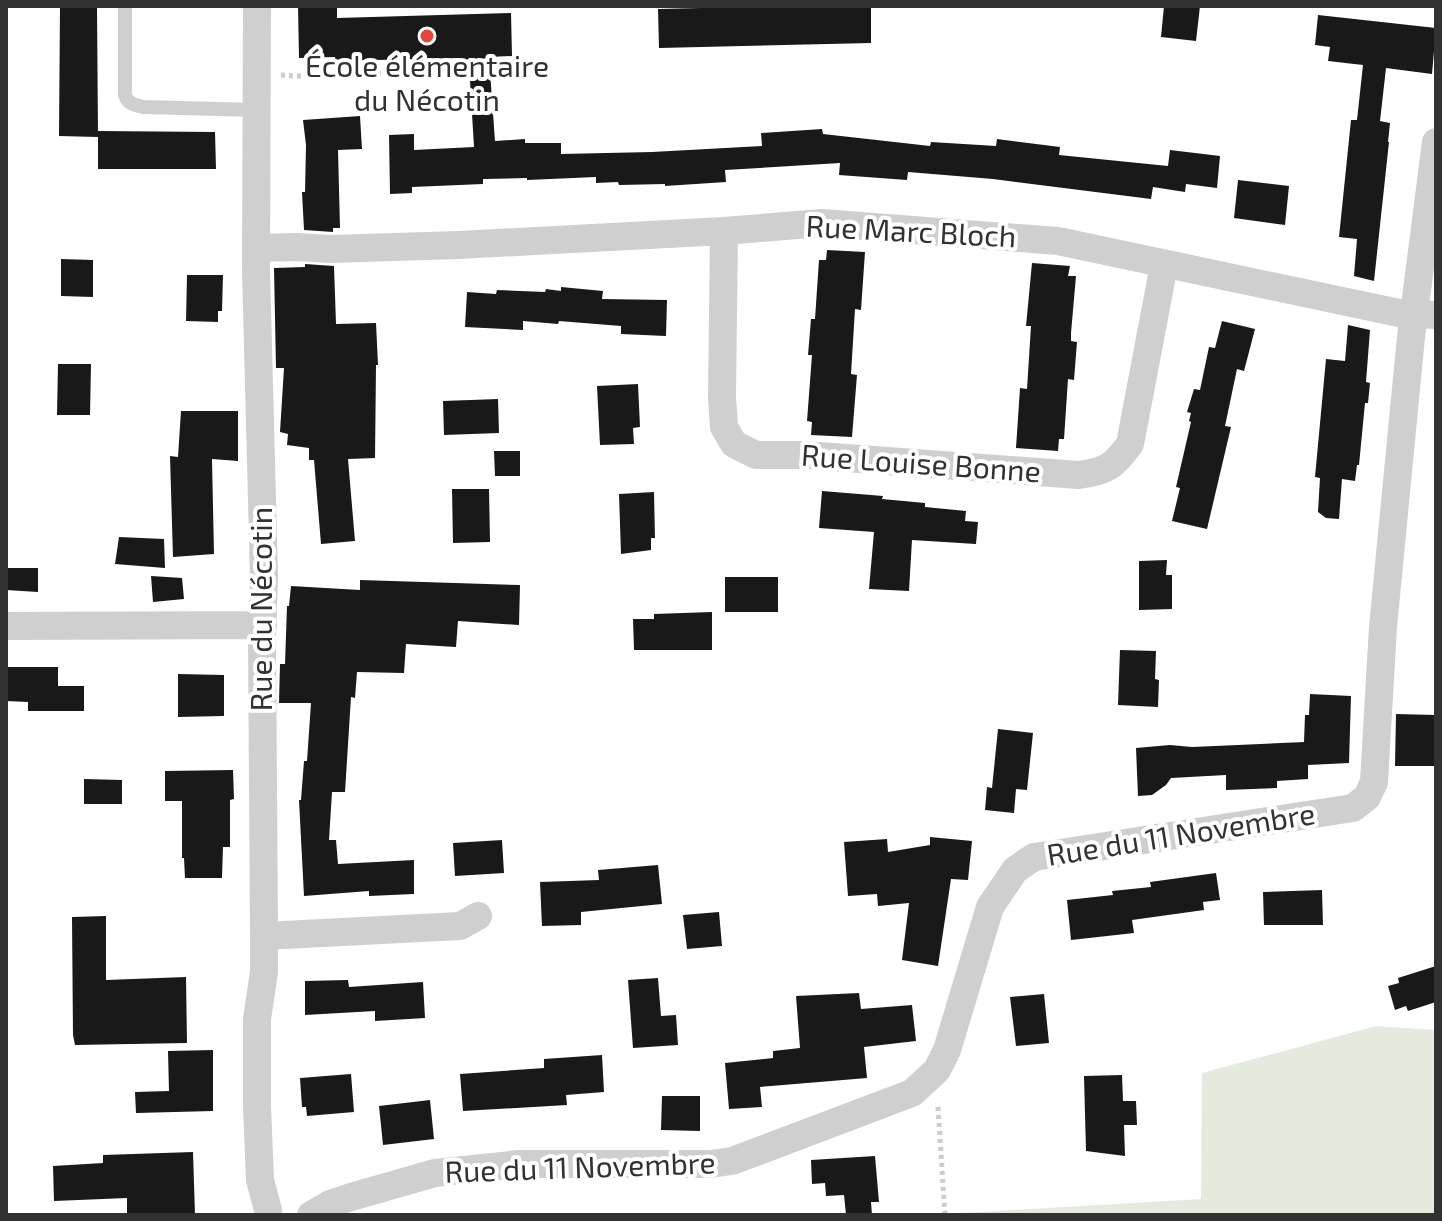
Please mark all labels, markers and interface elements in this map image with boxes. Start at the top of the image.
marker: École élémentaire du Nécotin [418,27,436,45]
place label: École élémentaire du Nécotin [305,47,549,117]
street label: Rue Marc Bloch [805,207,1017,253]
street label: Rue Louise Bonne [800,436,1042,488]
street label: Rue du Nécotin [242,507,278,711]
street label: Rue du 11 Novembre [1044,794,1317,872]
street label: Rue du 11 Novembre [444,1143,716,1189]

